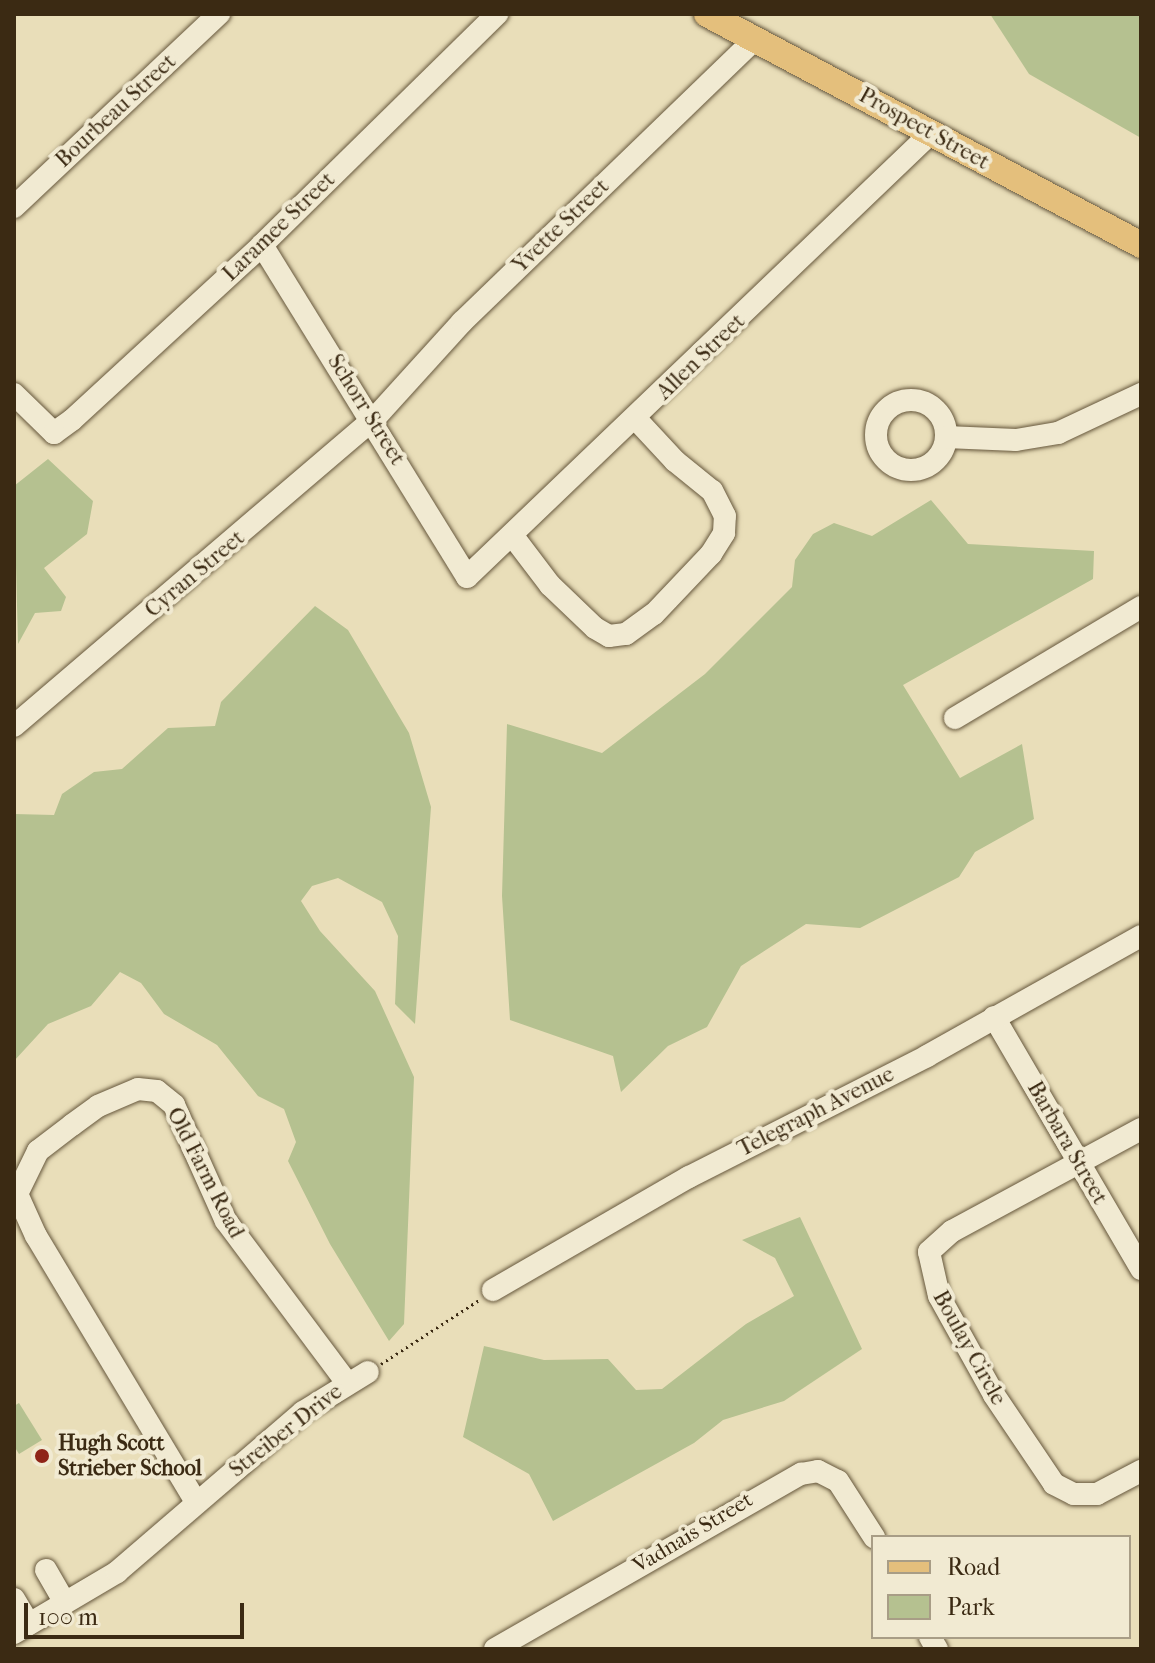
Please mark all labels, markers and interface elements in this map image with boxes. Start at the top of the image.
street label: Bourbeau Street [50,49,182,173]
street label: Prospect Street [854,82,994,176]
street label: Laramee Street [217,167,341,287]
street label: Yvette Street [507,173,615,279]
street label: Allen Street [651,308,751,406]
street label: Schorr Street [321,350,411,470]
street label: Cyran Street [140,525,250,623]
street label: Telegraph Avenue [733,1061,899,1163]
street label: Barbara Street [1021,1077,1113,1209]
street label: Old Farm Road [161,1103,249,1243]
street label: Boulay Circle [927,1286,1011,1410]
street label: Streiber Drive [224,1379,348,1483]
place label: Hugh Scott Strieber School [58,1430,202,1482]
marker: Hugh Scott Strieber School [33,1447,51,1465]
street label: Vadnais Street [628,1487,758,1579]
legend [871,1535,1131,1639]
text: Road [947,1553,1000,1581]
scale bar [28,1587,248,1637]
text: Park [947,1593,995,1621]
text: 100 m [38,1603,98,1631]

